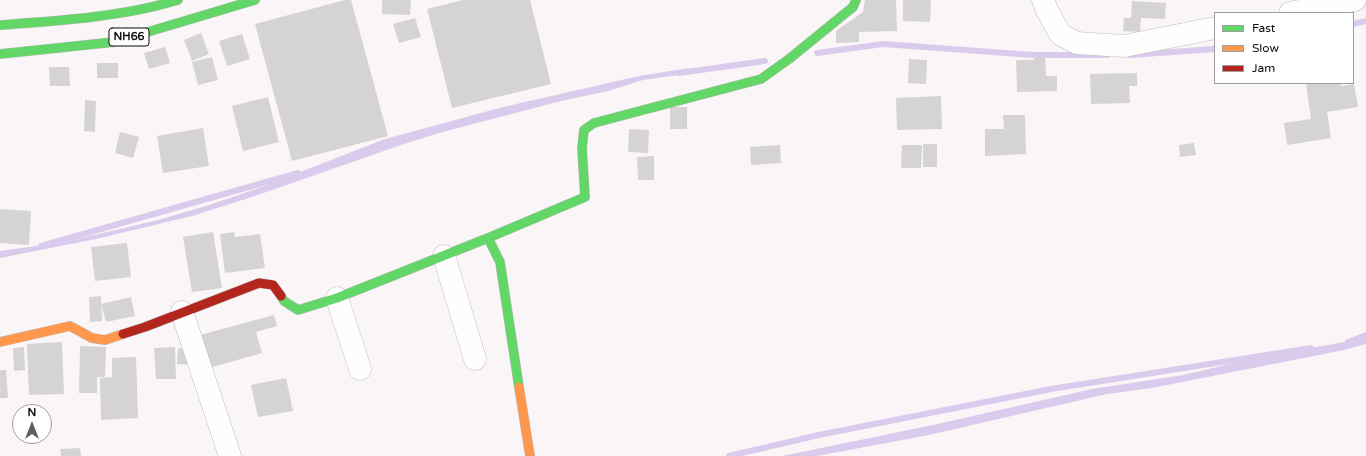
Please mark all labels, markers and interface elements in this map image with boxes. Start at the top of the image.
legend [1214,12,1354,84]
text: Fast [1252,21,1275,35]
road number: NH66 [109,28,149,46]
text: Slow [1252,41,1279,55]
text: Jam [1252,61,1275,75]
north arrow [12,404,52,444]
text: N [28,406,36,419]

